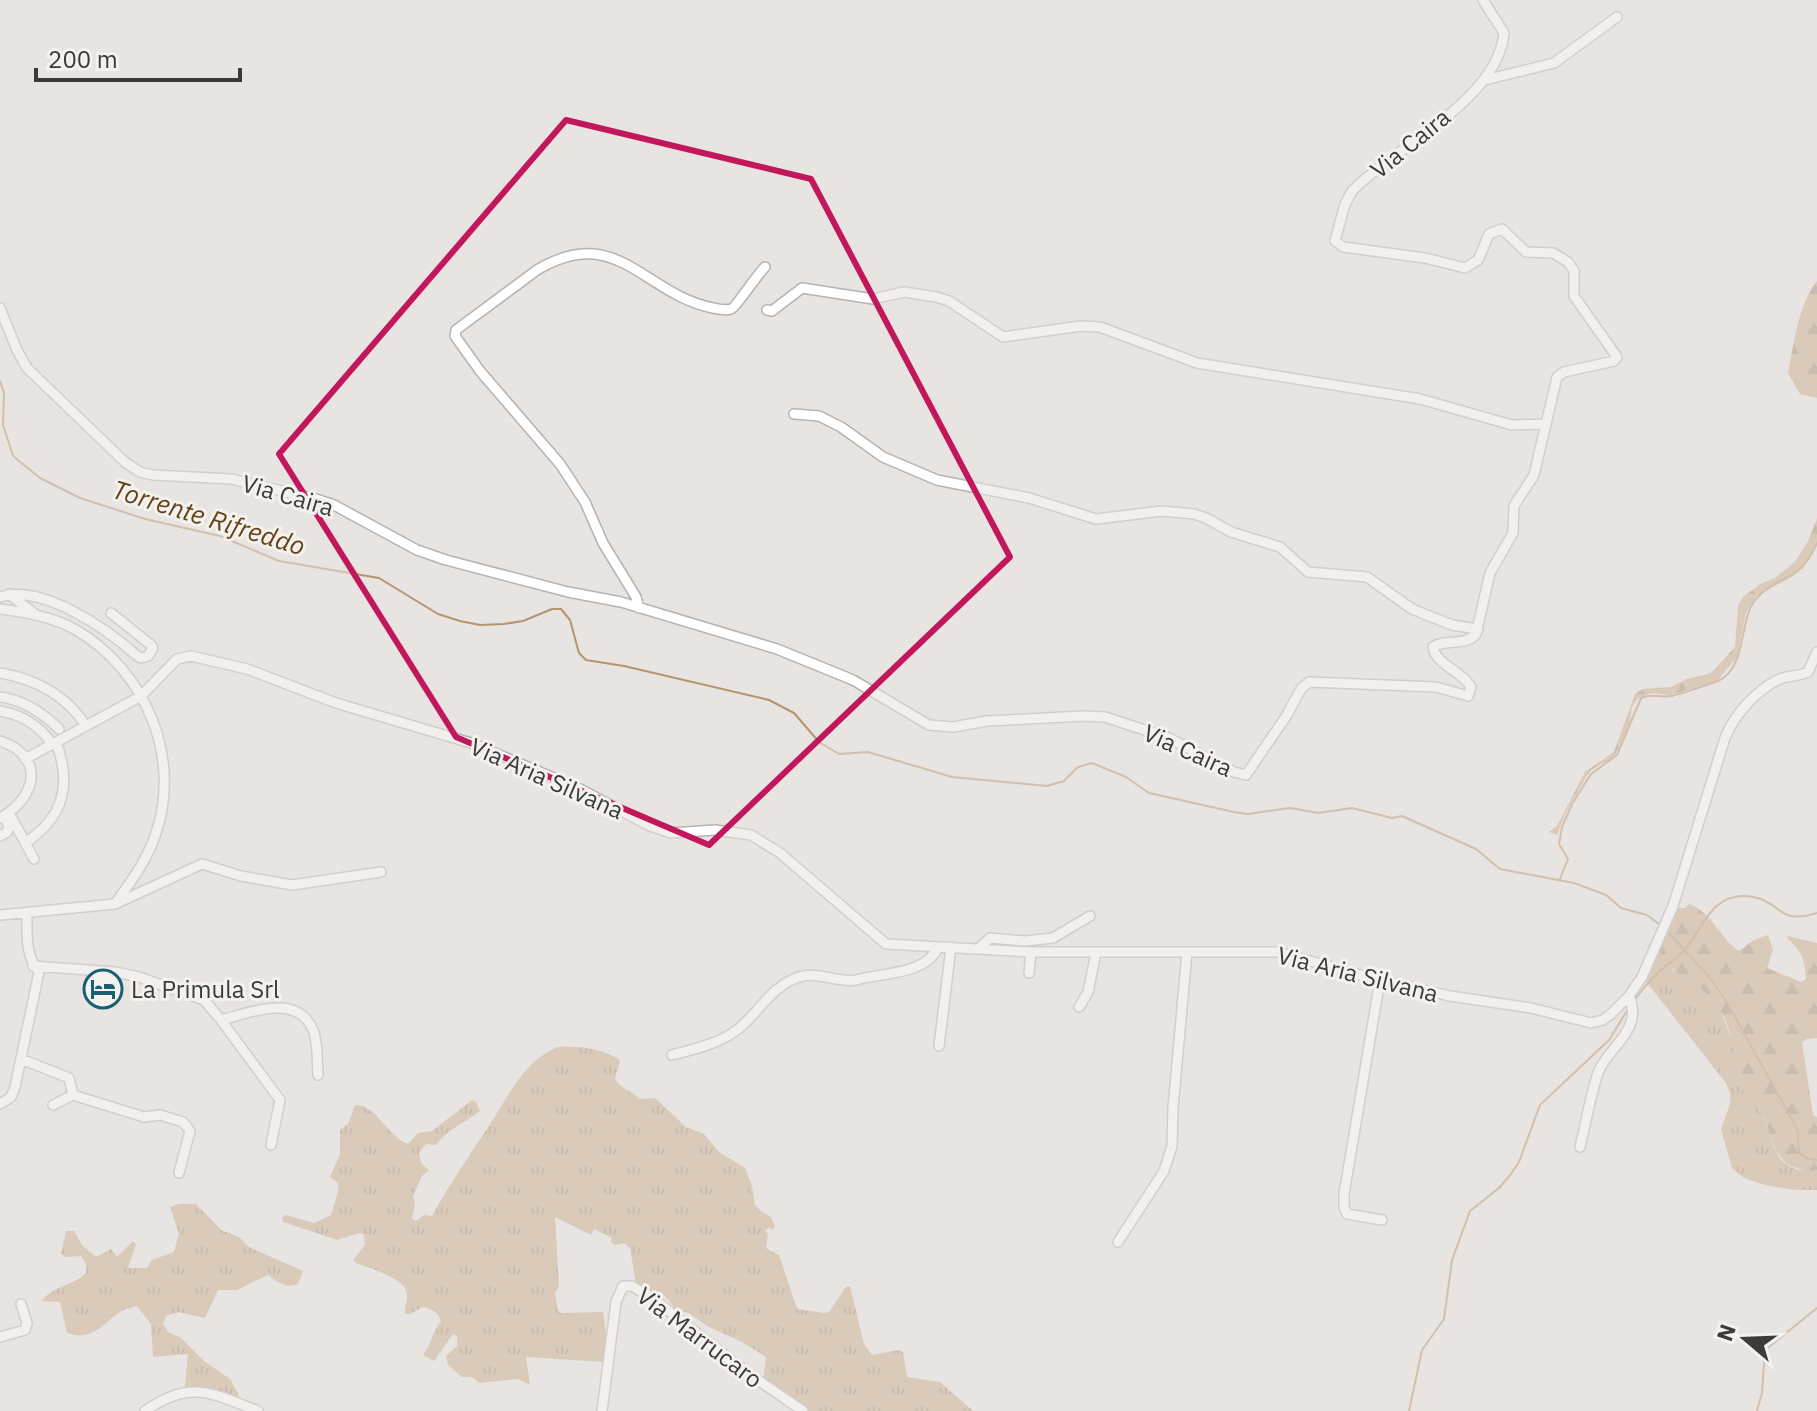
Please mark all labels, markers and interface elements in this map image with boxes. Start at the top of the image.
scale bar [36,32,240,82]
text: 200 m [48,43,118,75]
street label: Via Caira [1363,101,1457,185]
street label: Via Caira [238,467,338,523]
water label: Torrente Rifreddo [108,472,310,562]
street label: Via Caira [1138,716,1238,784]
street label: Via Aria Silvana [465,730,629,826]
street label: Via Aria Silvana [1274,939,1442,1010]
hotel icon: La Primula Srl [82,968,124,1010]
place label: La Primula Srl [131,973,279,1005]
street label: Via Marrucaro [631,1279,769,1395]
north arrow [1705,1299,1785,1379]
text: N [1709,1320,1742,1345]

